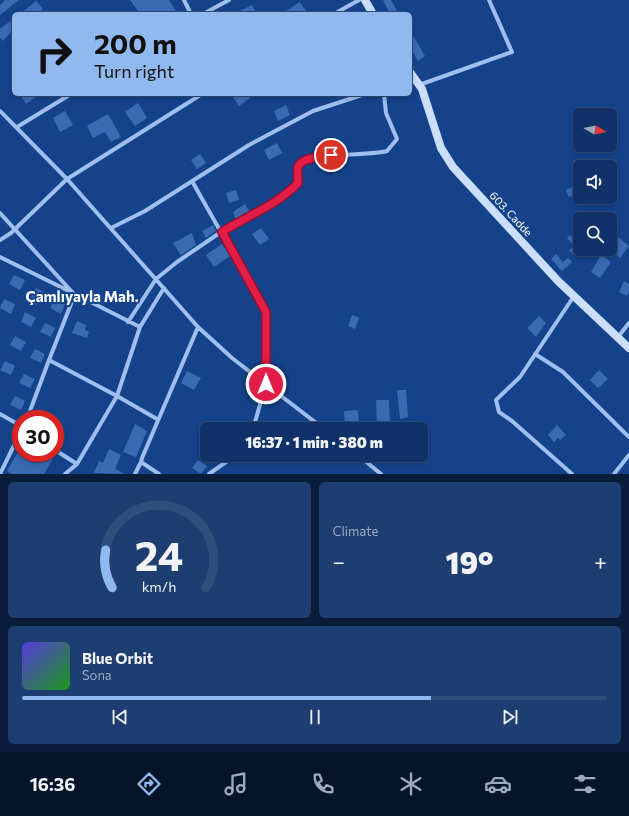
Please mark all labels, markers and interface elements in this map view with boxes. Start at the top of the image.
text: 200 m [94,26,177,60]
icon: right [28,28,80,80]
text: Turn right [94,60,174,82]
north arrow [573,108,617,152]
map controls [573,108,617,256]
pin [314,138,348,172]
icon: arrive [320,144,342,166]
button: sound [573,160,617,204]
street label: 603. Cadde [487,189,535,239]
button: search [573,212,617,256]
district label: Çamlıyayla Mah. [25,287,139,305]
position arrow [245,363,287,405]
speed limit sign: 30 [12,410,64,462]
text: 16:37 · 1 min · 380 m [245,433,383,451]
text: Climate [333,523,378,539]
text: 24 [135,529,184,580]
text: 19° [445,543,494,580]
text: − [333,548,345,575]
text: + [594,548,607,575]
text: km/h [142,577,177,595]
text: Blue Orbit [82,649,153,667]
text: Sona [82,667,112,683]
icon: previous [109,706,131,728]
icon: pause [304,706,326,728]
icon: next [499,706,521,728]
icon: directions [135,770,163,798]
icon: music [222,770,250,798]
icon: phone [309,770,337,798]
icon: climate [397,770,425,798]
icon: car [484,770,512,798]
icon: filters [571,770,599,798]
text: 16:36 [30,773,75,795]

